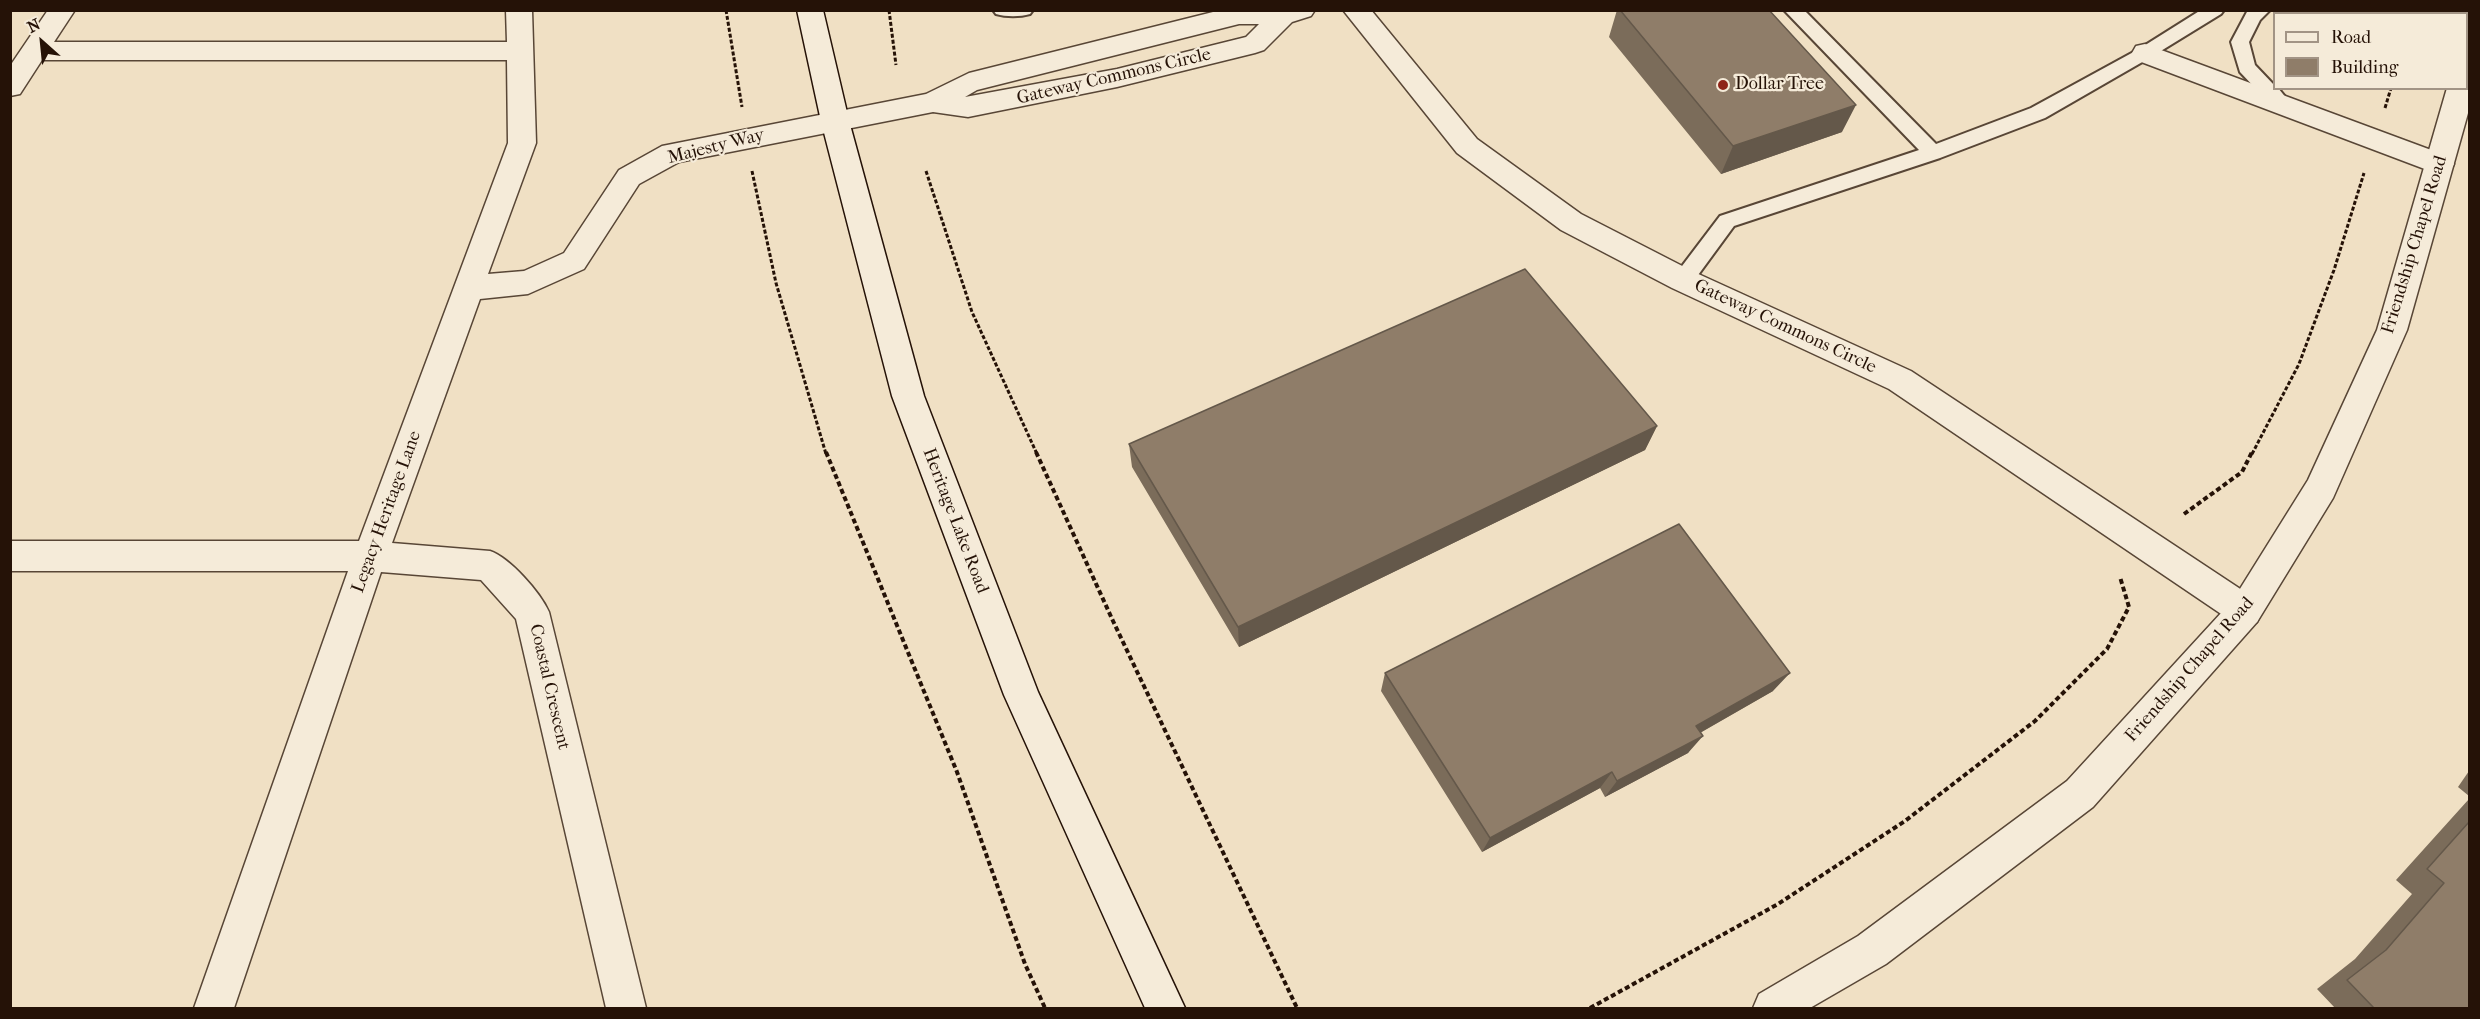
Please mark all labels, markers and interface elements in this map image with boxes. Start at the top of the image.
north arrow [12,12,72,72]
legend [2273,12,2468,90]
text: N [24,14,43,37]
text: Road [2331,27,2371,48]
street label: Gateway Commons Circle [1015,44,1213,110]
text: Building [2331,57,2398,78]
place label: Dollar Tree [1735,74,1824,96]
marker: Dollar Tree [1716,78,1730,92]
street label: Majesty Way [665,125,767,169]
street label: Friendship Chapel Road [2378,153,2452,337]
street label: Gateway Commons Circle [1691,275,1879,379]
street label: Legacy Heritage Lane [348,428,426,596]
street label: Heritage Lake Road [917,445,993,597]
street label: Friendship Chapel Road [2121,593,2259,747]
street label: Coastal Crescent [524,622,574,752]

